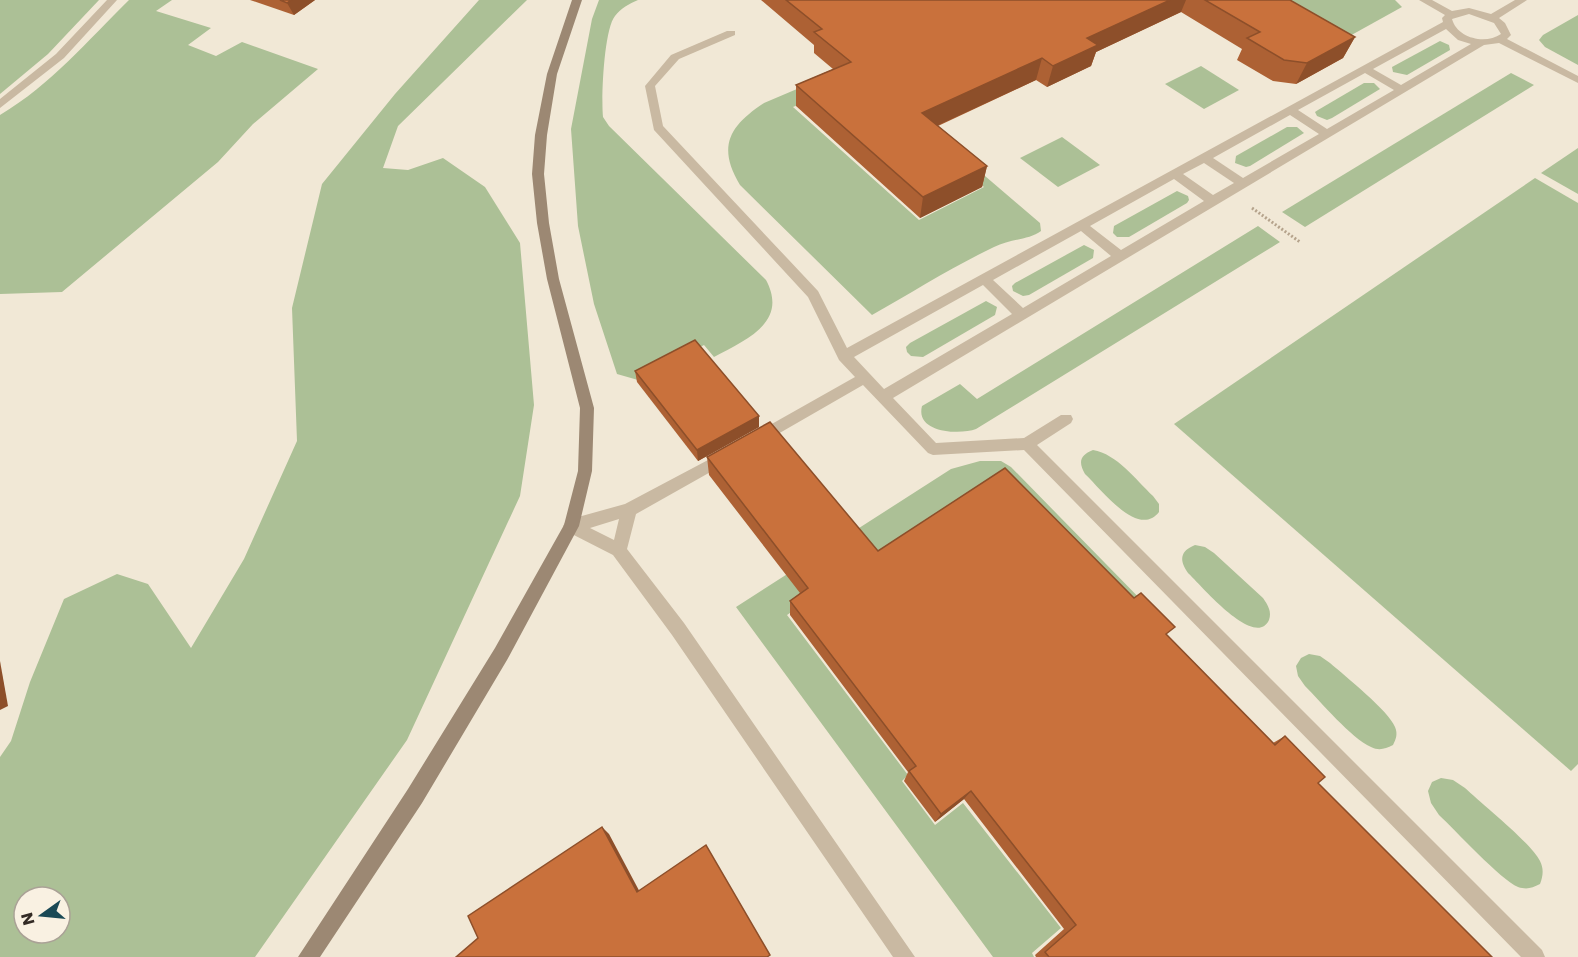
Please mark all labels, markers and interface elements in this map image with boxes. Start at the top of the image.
north arrow [12,885,72,945]
text: N [15,910,41,928]

